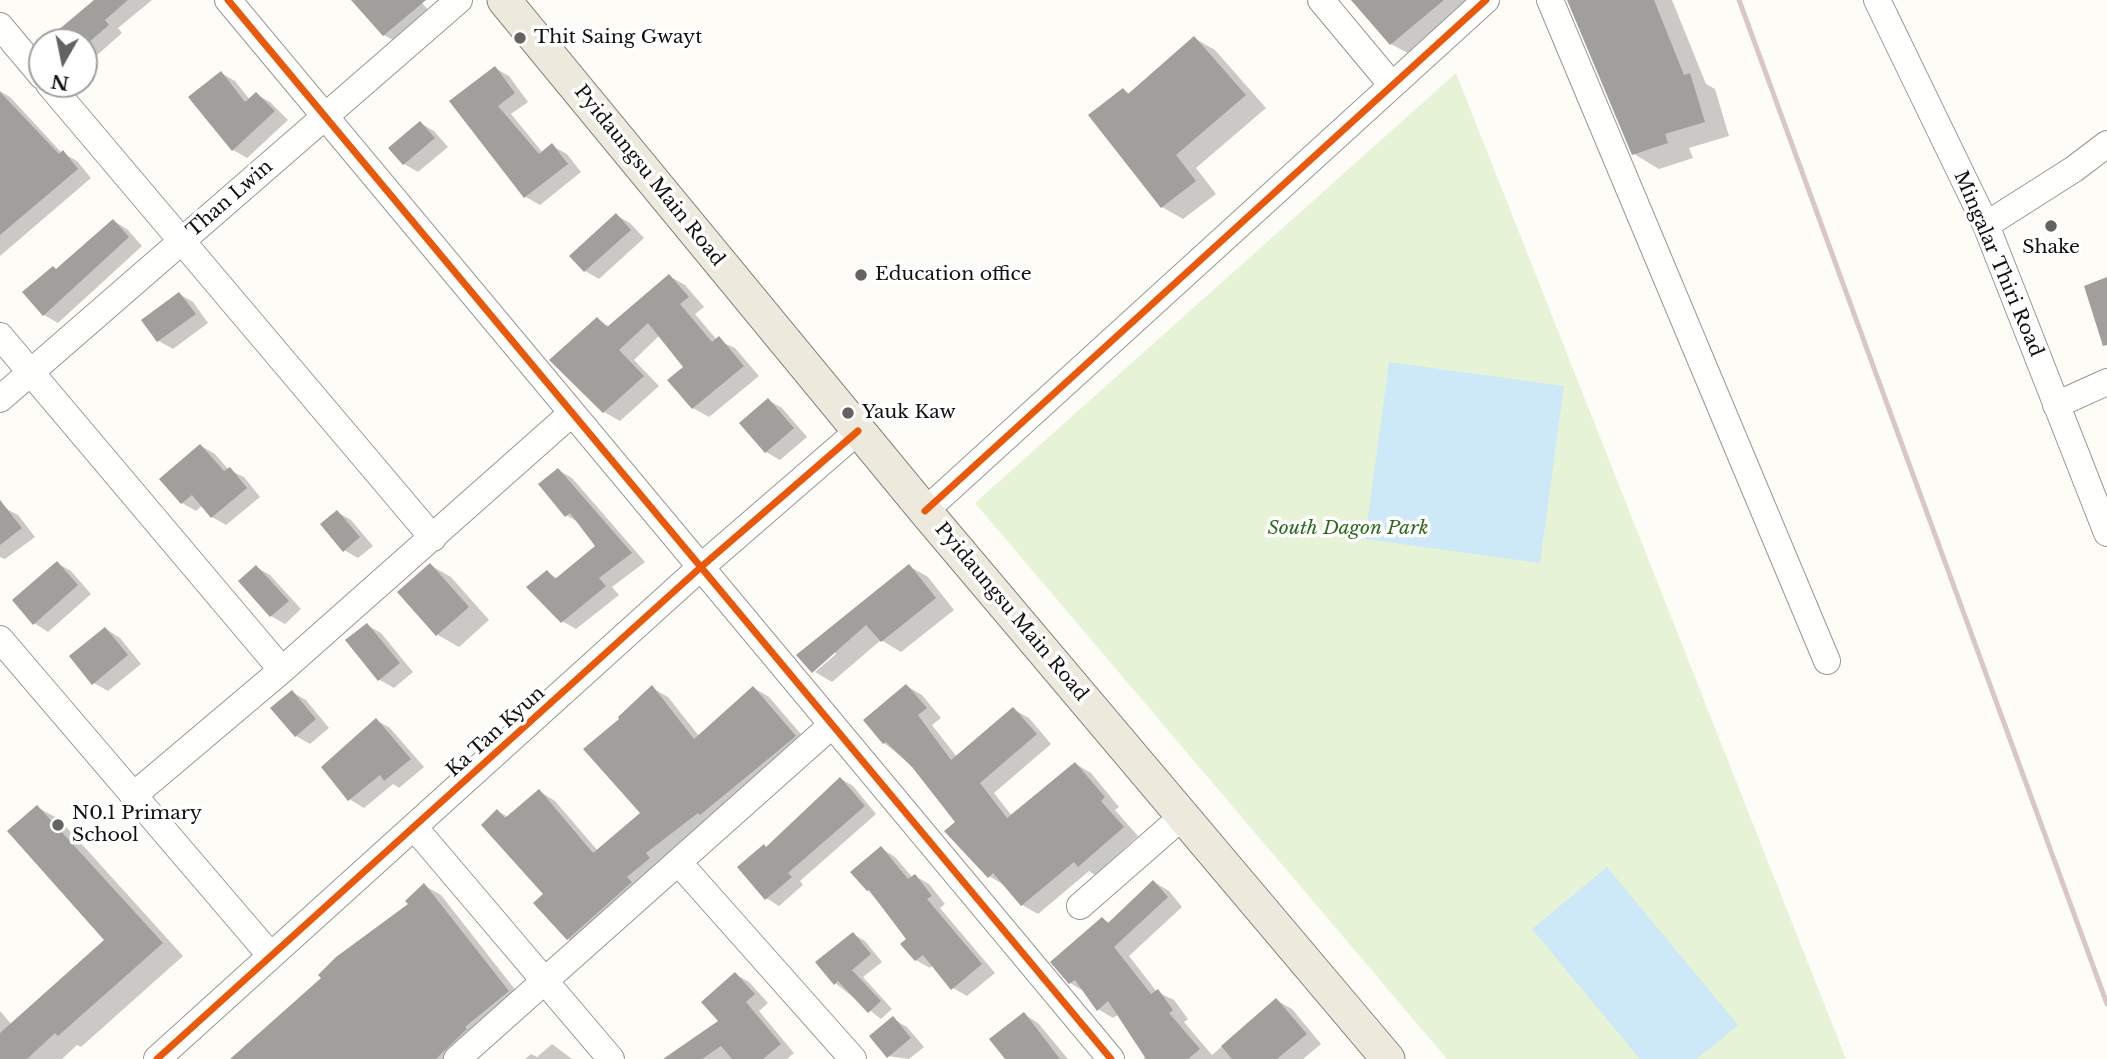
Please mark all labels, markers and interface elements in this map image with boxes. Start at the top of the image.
place label: Thit Saing Gwayt [534,27,702,49]
north arrow [28,28,98,98]
marker: Thit Saing Gwayt [512,30,528,46]
text: N [49,70,71,95]
street label: Pyidaungsu Main Road [569,81,729,271]
street label: Than Lwin [182,156,278,242]
street label: Mingalar Thiri Road [1948,168,2048,360]
marker: Shake [2043,218,2059,234]
place label: Shake [2022,237,2080,259]
place label: Education office [875,264,1032,286]
marker: Education office [853,267,869,283]
place label: Yauk Kaw [862,402,956,424]
marker: Yauk Kaw [840,405,856,421]
street label: Pyidaungsu Main Road [930,518,1092,706]
park label: South Dagon Park [1267,518,1429,540]
street label: Ka Tan Kyun [442,682,550,782]
place label: N0.1 Primary School [72,803,202,847]
marker: N0.1 Primary School [50,817,66,833]

